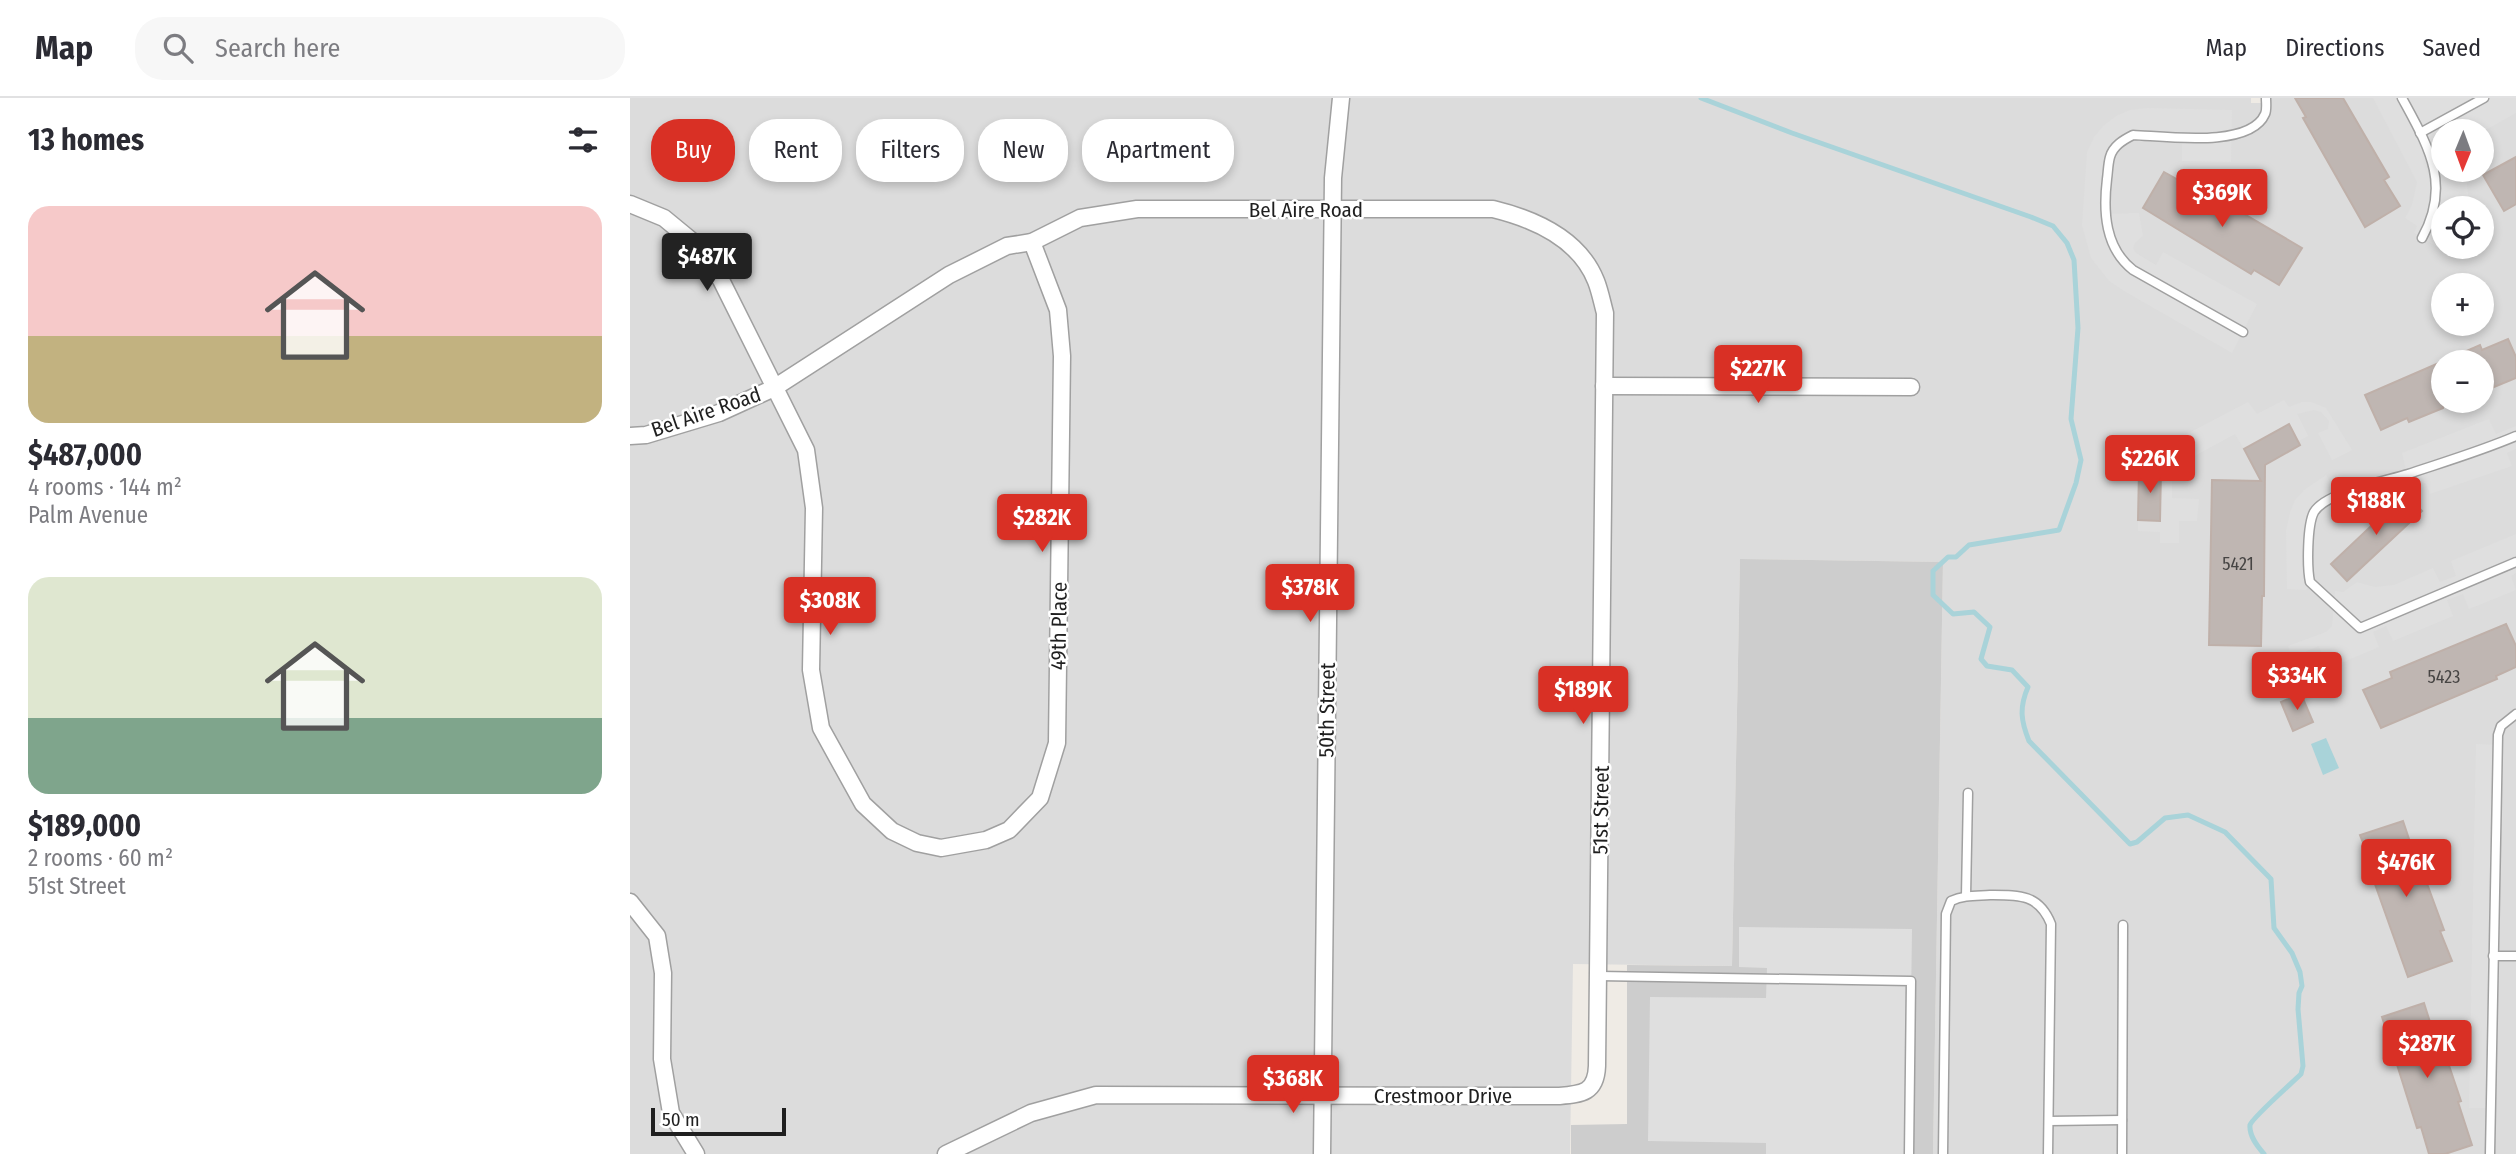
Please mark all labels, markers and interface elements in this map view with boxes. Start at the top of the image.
search box [135,17,625,80]
text: Map [35,28,93,68]
icon: search [159,29,197,67]
text: Search here [215,33,340,64]
text: Map [2206,34,2247,62]
text: Directions [2285,34,2384,62]
text: Saved [2422,34,2481,62]
chip: Buy [651,119,735,182]
chip: Rent [749,119,842,182]
chip: Filters [856,119,964,182]
chip: New [978,119,1068,182]
chip: Apartment [1082,119,1234,182]
north arrow [2431,119,2494,182]
map controls [2431,119,2494,413]
icon: filters [564,121,602,159]
text: 13 homes [28,122,144,158]
pin: $369K [2173,170,2271,229]
text: $369K [2192,178,2252,206]
button: locate [2431,196,2494,259]
street label: Bel Aire Road [1249,197,1363,223]
pin: $487K [658,234,756,293]
text: $487K [678,242,736,270]
icon: home [252,252,378,378]
button: + [2431,273,2494,336]
pin: $227K [1709,345,1807,405]
button: − [2431,350,2494,413]
text: $227K [1730,354,1786,382]
street label: Bel Aire Road [648,381,764,443]
pin: $226K [2101,436,2199,495]
text: $487,000 [28,437,142,473]
text: $226K [2121,444,2179,472]
text: 4 rooms · 144 m² [28,473,182,501]
pin: $188K [2327,478,2425,537]
text: $188K [2347,486,2405,514]
pin: $282K [993,494,1091,554]
text: Palm Avenue [28,501,148,529]
text: $282K [1013,503,1071,531]
house number: 5421 [2222,553,2254,575]
pin: $378K [1261,564,1359,624]
text: $378K [1281,573,1339,601]
pin: $308K [781,578,879,637]
street label: 49th Place [1045,582,1073,670]
text: $308K [800,586,860,614]
icon: home [252,623,378,749]
pin: $334K [2248,652,2346,712]
text: $334K [2268,661,2326,689]
street label: 50th Street [1313,662,1341,758]
pin: $189K [1534,666,1632,726]
house number: 5423 [2428,666,2460,688]
text: $189K [1554,675,1612,703]
street label: 51st Street [1587,765,1615,855]
text: $189,000 [28,808,141,844]
pin: $476K [2357,840,2455,899]
text: 2 rooms · 60 m² [28,844,173,872]
text: $476K [2377,848,2435,876]
text: 51st Street [28,872,126,900]
pin: $287K [2378,1020,2476,1080]
text: $287K [2399,1029,2455,1057]
pin: $368K [1244,1056,1342,1115]
text: $368K [1263,1064,1323,1092]
street label: Crestmoor Drive [1374,1083,1512,1109]
scale bar [651,1105,786,1137]
text: 50 m [662,1108,700,1131]

